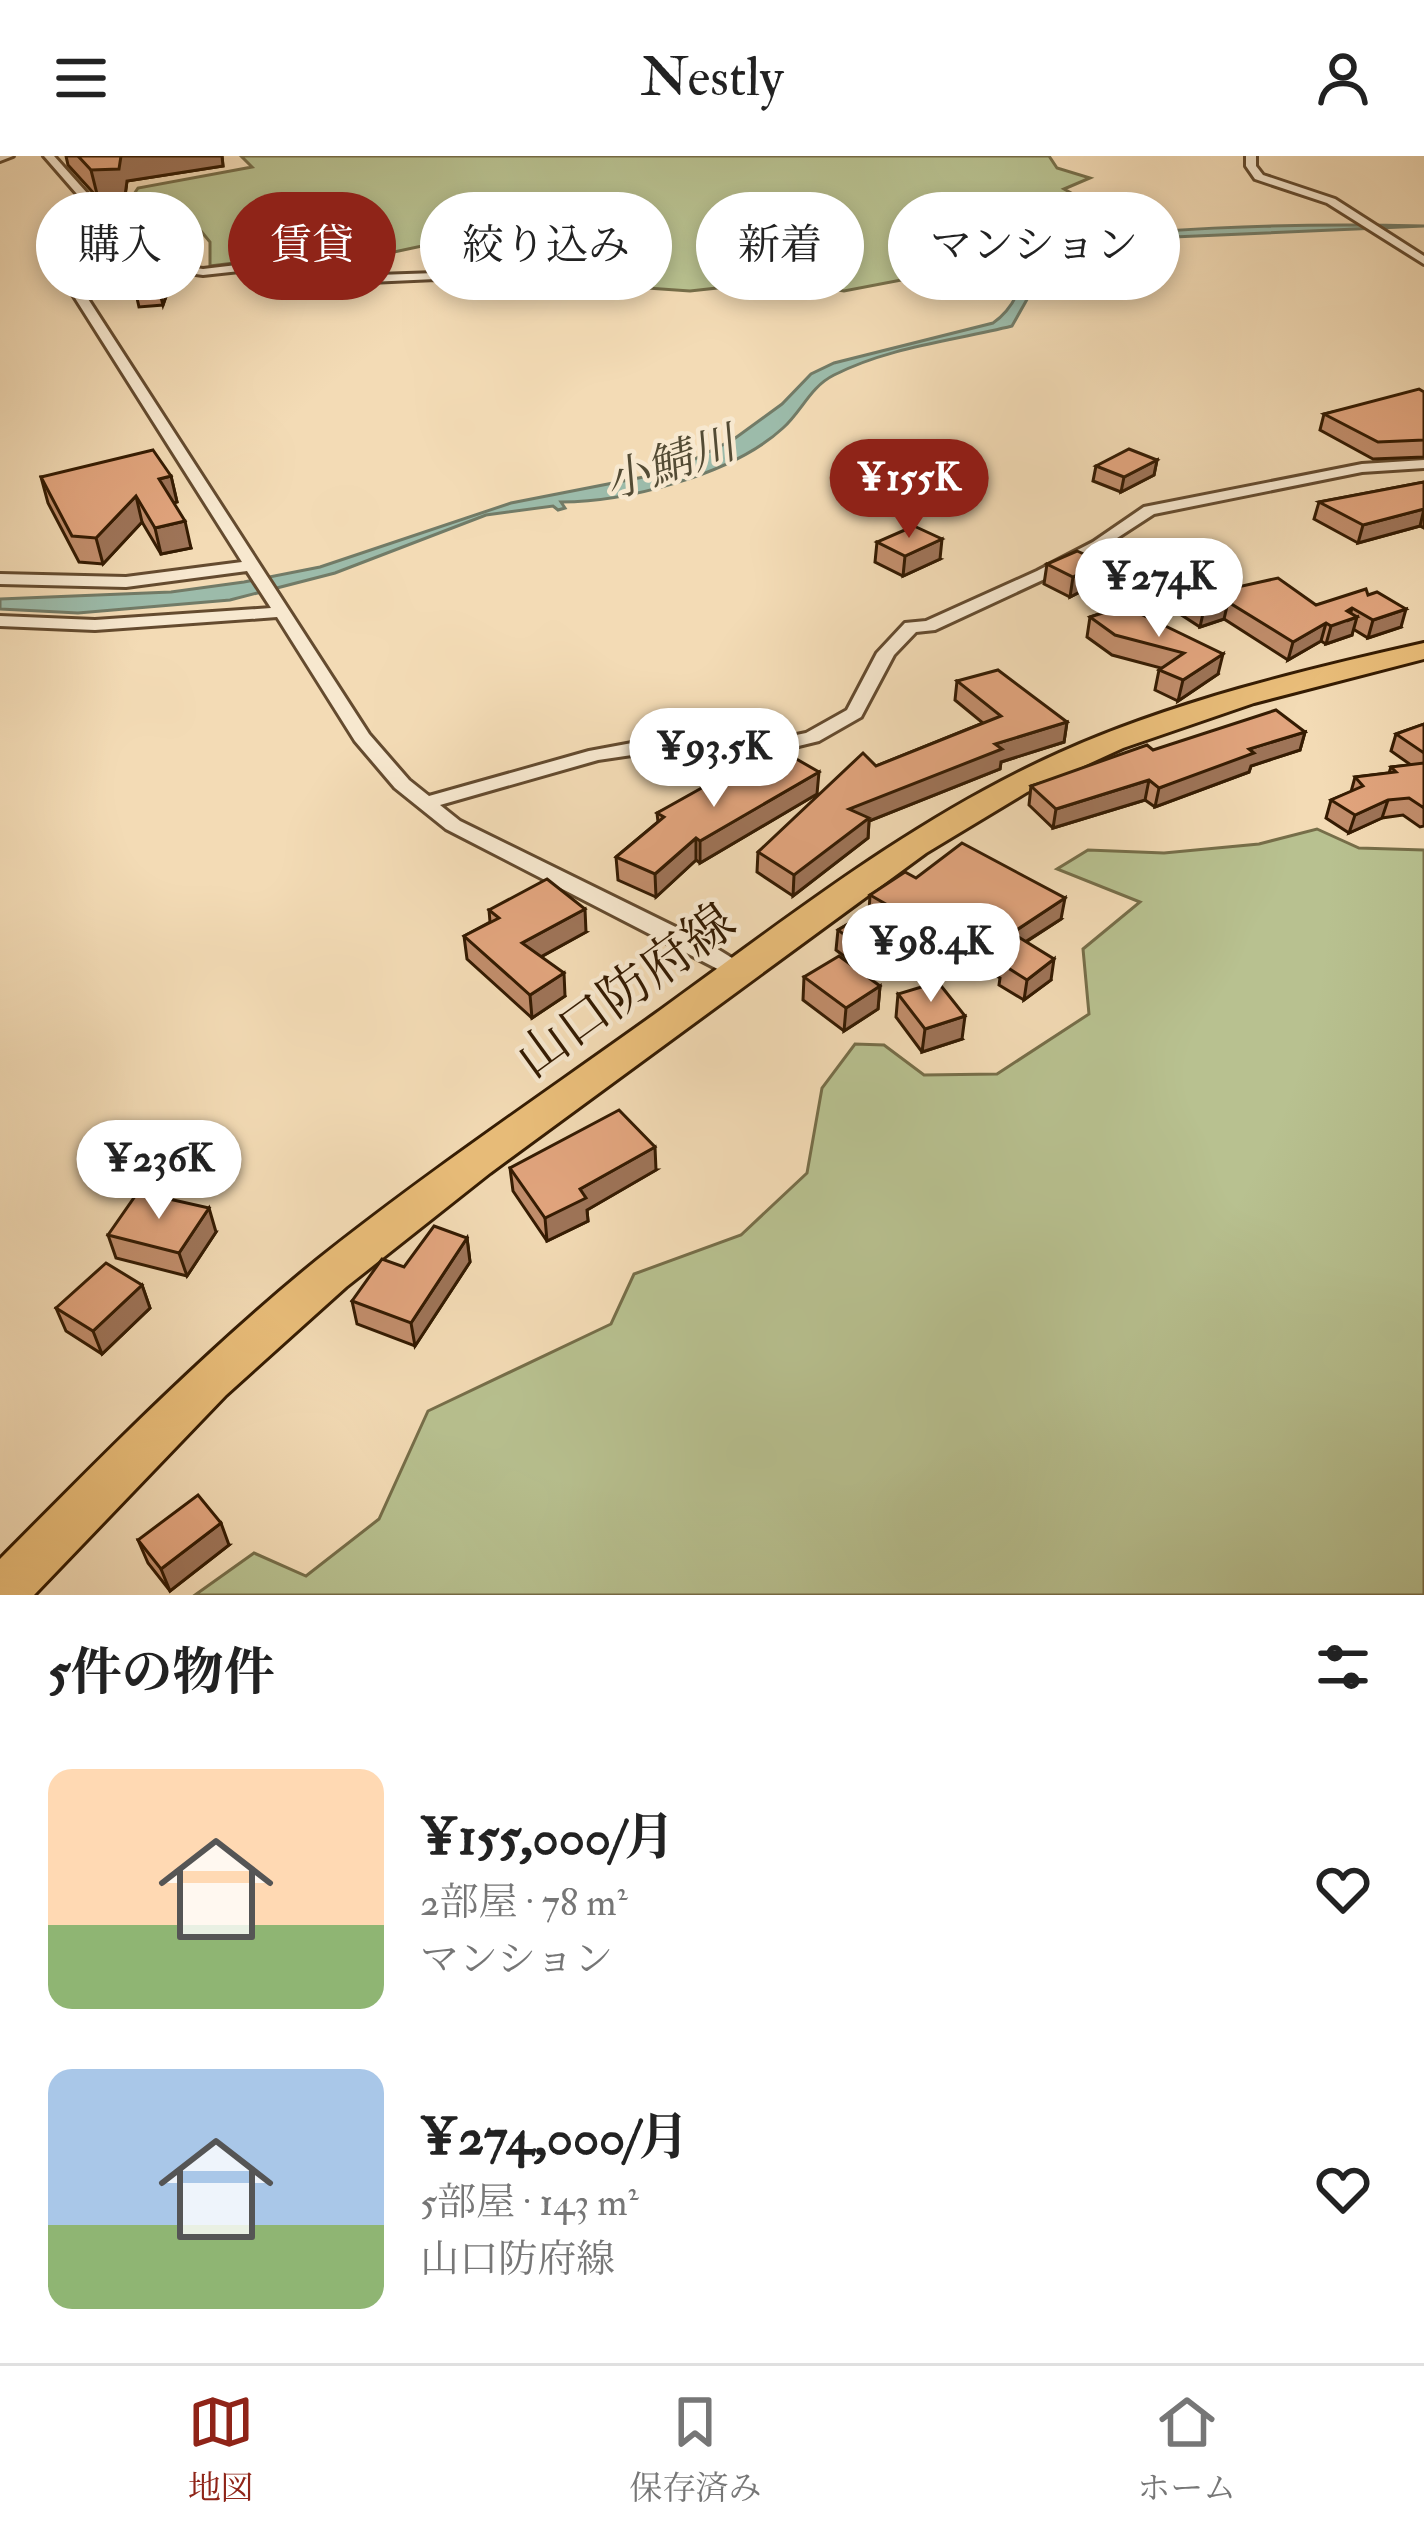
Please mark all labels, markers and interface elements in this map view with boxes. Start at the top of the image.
text: Nestly [640,44,784,112]
icon: menu [48,45,114,111]
icon: person [1310,45,1376,111]
chip: 購入 [36,192,204,300]
chip: 賃貸 [228,192,396,300]
chip: 絞り込み [420,192,672,300]
chip: 新着 [696,192,864,300]
chip: マンション [888,192,1180,300]
water label: 小鯖川 [597,414,748,512]
pin: ¥155K [825,439,993,541]
text: ¥155K [857,453,961,502]
pin: ¥274K [1075,538,1243,640]
text: ¥274K [1102,552,1216,601]
pin: ¥93.5K [616,708,812,810]
text: ¥93.5K [656,722,772,771]
street label: 山口防府線 [504,890,748,1092]
pin: ¥98.4K [833,903,1029,1005]
text: ¥98.4K [869,917,993,966]
pin: ¥236K [75,1120,243,1222]
text: ¥236K [104,1134,214,1183]
icon: filters [1310,1634,1376,1700]
text: 5件の物件 [48,1641,274,1705]
text: ¥155,000/月 [420,1806,675,1870]
icon: home [144,1817,288,1961]
icon: heart [1310,1856,1376,1922]
text: 2部屋 · 78 m² [420,1878,628,1927]
text: マンション [420,1935,613,1984]
text: ¥274,000/月 [420,2106,689,2170]
icon: home [144,2117,288,2261]
icon: heart [1310,2156,1376,2222]
text: 5部屋 · 143 m² [420,2178,639,2227]
text: 山口防府線 [420,2235,615,2284]
tab: 地図 [188,2389,254,2509]
tab: 保存済み [629,2389,761,2509]
tab: ホーム [1137,2389,1236,2509]

